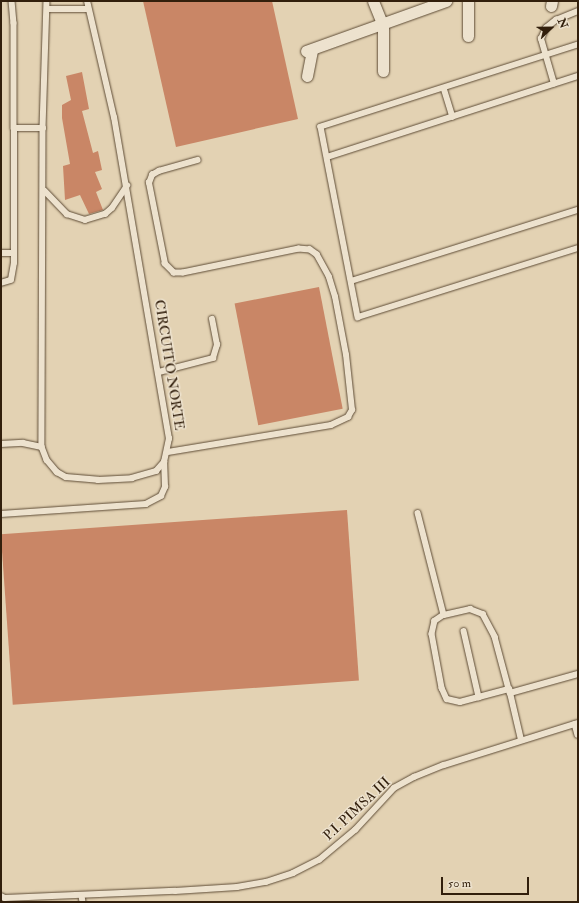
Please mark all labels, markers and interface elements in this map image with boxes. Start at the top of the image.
north arrow [531,8,571,48]
text: N [555,16,570,30]
street label: CIRCUITO NORTE [150,299,188,431]
street label: P.I. PIMSA III [320,774,394,844]
scale bar [443,869,531,895]
text: 50 m [448,876,471,891]

